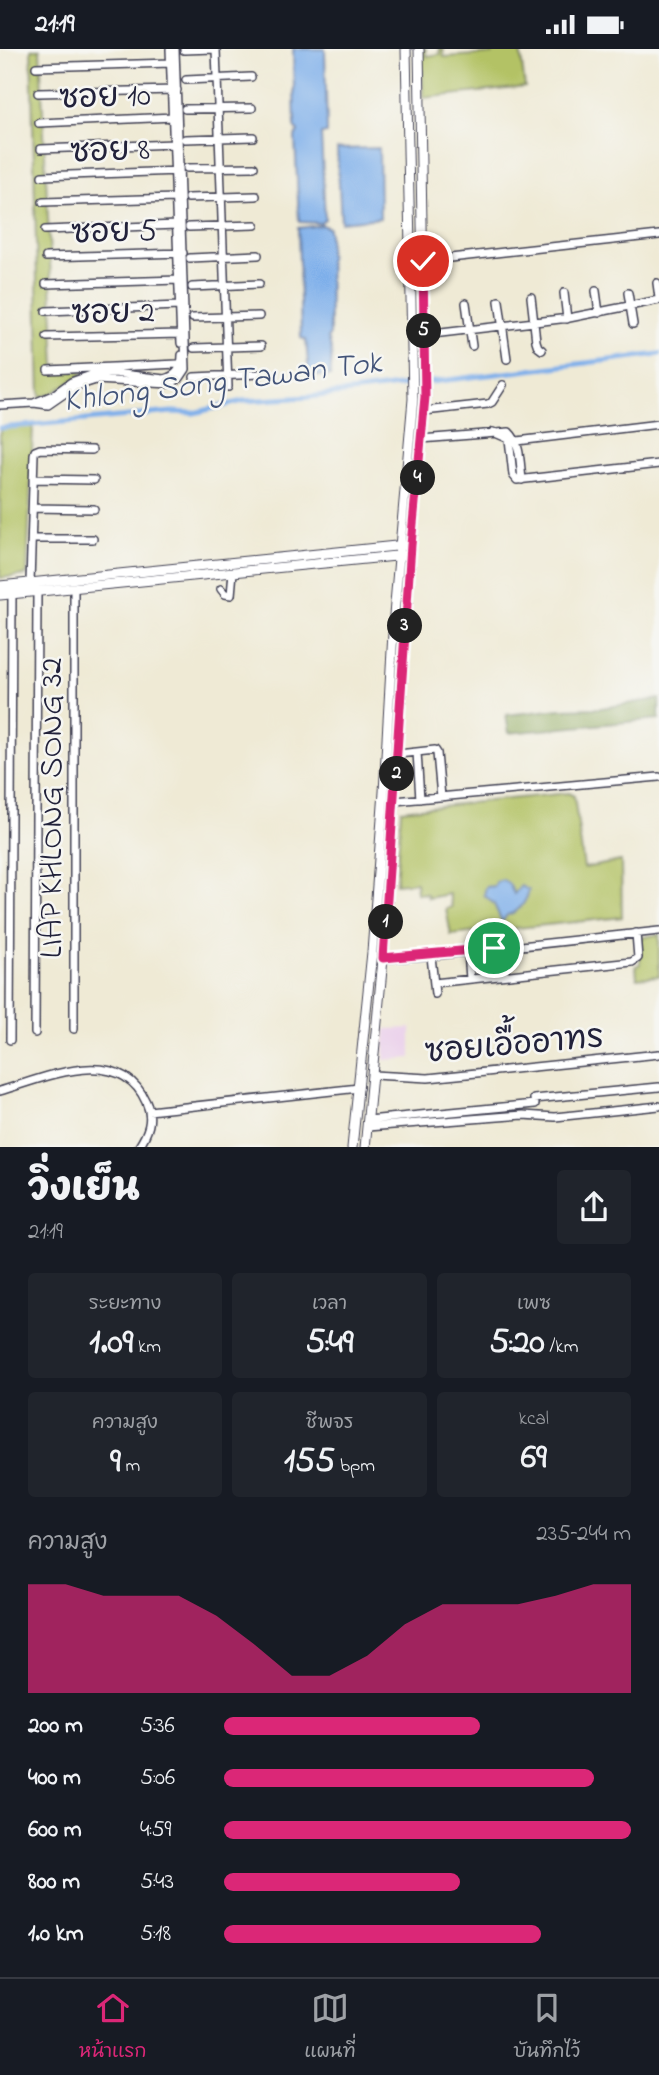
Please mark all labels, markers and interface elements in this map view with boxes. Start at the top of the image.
text: 21:19 [35,6,75,44]
street label: ซอย 10 [59,73,152,124]
street label: ซอย 8 [69,128,151,177]
street label: ซอย 5 [70,209,158,258]
pin [393,231,453,291]
icon: check [404,242,442,280]
street label: ซอย 2 [71,290,155,339]
pin: 5 [406,313,442,349]
text: 5 [418,317,429,344]
water label: Khlong Song Tawan Tok [61,339,386,427]
pin: 4 [400,461,436,495]
text: 4 [414,464,421,491]
pin: 3 [388,609,422,643]
text: 3 [401,612,408,639]
street label: LIAP KHLONG SONG 32 [30,658,77,958]
pin: 2 [380,757,414,791]
text: 2 [392,760,401,787]
pin: 1 [368,905,404,939]
text: 1 [382,908,389,935]
pin [464,918,524,978]
icon: arrive [475,929,513,967]
street label: ซอยเอื้ออาทร [422,1005,606,1078]
text: วิ่งเย็น [28,1162,140,1218]
button: share [557,1170,631,1244]
text: 21:19 [28,1216,63,1249]
text: ระยะทาง [89,1291,161,1318]
text: เวลา [312,1291,347,1318]
text: เพซ [517,1291,551,1318]
text: 1.09 [89,1318,133,1369]
text: 5:49 [306,1318,353,1369]
text: 5:20 [489,1318,545,1369]
text: km [133,1334,161,1361]
text: /km [545,1334,578,1361]
text: kcal [519,1406,549,1433]
text: ความสูง [92,1410,158,1437]
text: ชีพจร [306,1410,353,1437]
text: 69 [521,1433,547,1484]
text: 9 [110,1437,121,1488]
text: 155 [284,1437,335,1488]
text: m [121,1453,140,1480]
text: bpm [335,1453,375,1480]
text: 235–244 m [536,1518,631,1551]
text: ความสูง [28,1527,107,1560]
text: 200 m [28,1710,83,1743]
text: 5:36 [140,1710,175,1743]
text: 400 m [28,1762,81,1795]
text: 5:06 [140,1762,175,1795]
text: 600 m [28,1814,82,1847]
text: 4:59 [140,1814,172,1847]
text: 800 m [28,1866,80,1899]
text: 5:43 [140,1866,174,1899]
text: 1.0 km [28,1918,84,1951]
text: 5:18 [140,1918,171,1951]
tab: หน้าแรก [79,1989,147,2066]
tab: แผนที่ [304,1989,356,2066]
tab: บันทึกไว้ [513,1989,580,2066]

